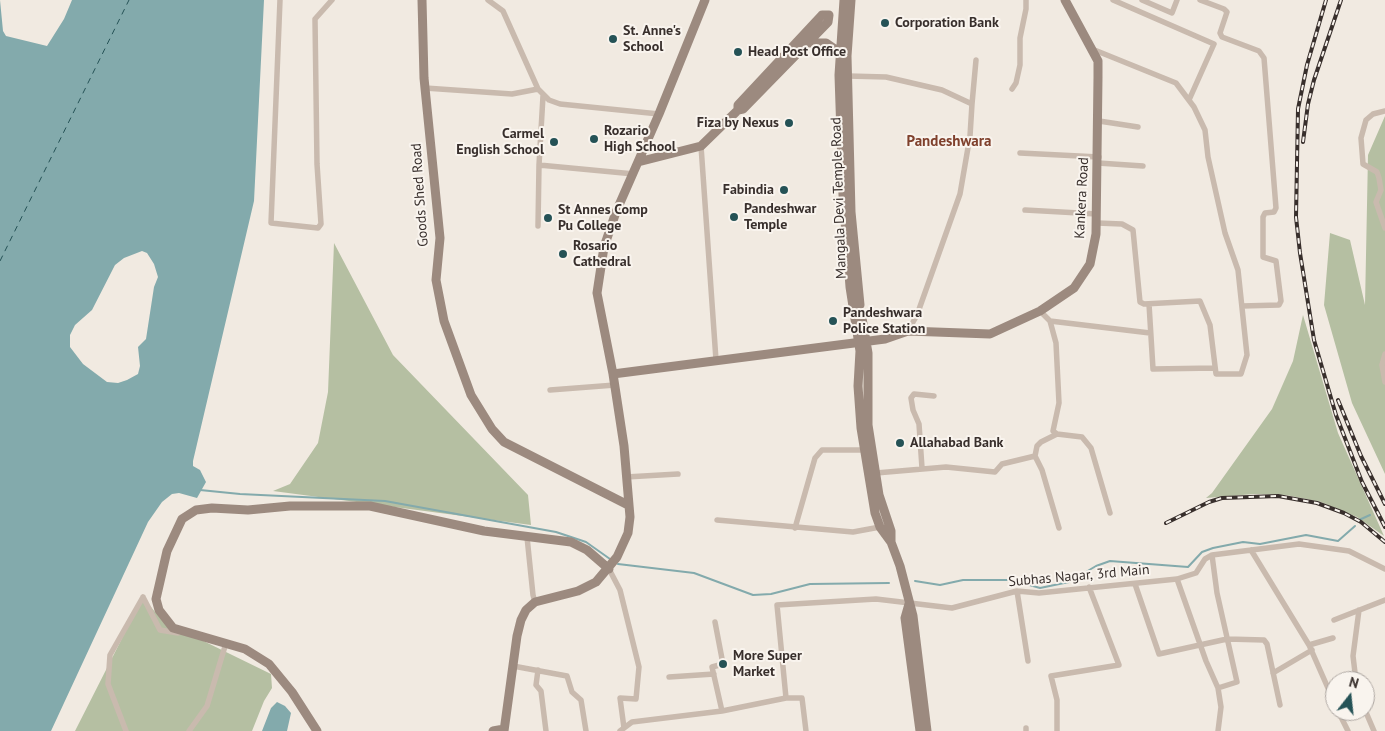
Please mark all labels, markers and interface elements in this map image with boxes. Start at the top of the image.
place label: Corporation Bank [895,15,999,31]
marker: Corporation Bank [879,17,891,29]
place label: St. Anne's School [623,23,681,56]
marker: St. Anne's School [607,33,619,45]
place label: Head Post Office [748,44,846,60]
marker: Head Post Office [732,46,744,58]
place label: Fiza by Nexus [697,115,779,131]
marker: Fiza by Nexus [783,117,795,129]
street label: Mangala Devi Temple Road [828,117,850,279]
place label: Rozario High School [604,123,676,156]
place label: Carmel English School [456,126,544,158]
marker: Rozario High School [588,133,600,145]
district label: Pandeshwara [907,133,991,151]
marker: Carmel English School [548,136,560,148]
street label: Goods Shed Road [408,143,432,247]
street label: Kankera Road [1071,157,1093,239]
place label: Fabindia [723,182,774,198]
marker: Fabindia [778,184,790,196]
place label: Pandeshwar Temple [744,201,816,233]
place label: St Annes Comp Pu College [558,202,648,234]
marker: Pandeshwar Temple [728,211,740,223]
marker: St Annes Comp Pu College [542,212,554,224]
place label: Rosario Cathedral [573,238,631,270]
marker: Rosario Cathedral [557,248,569,260]
place label: Pandeshwara Police Station [843,305,925,338]
marker: Pandeshwara Police Station [827,315,839,327]
place label: Allahabad Bank [910,435,1003,451]
marker: Allahabad Bank [894,437,906,449]
street label: Subhas Nagar, 3rd Main [1008,561,1150,591]
place label: More Super Market [733,648,802,680]
marker: More Super Market [717,658,729,670]
north arrow [1325,671,1375,721]
text: N [1347,673,1361,692]

